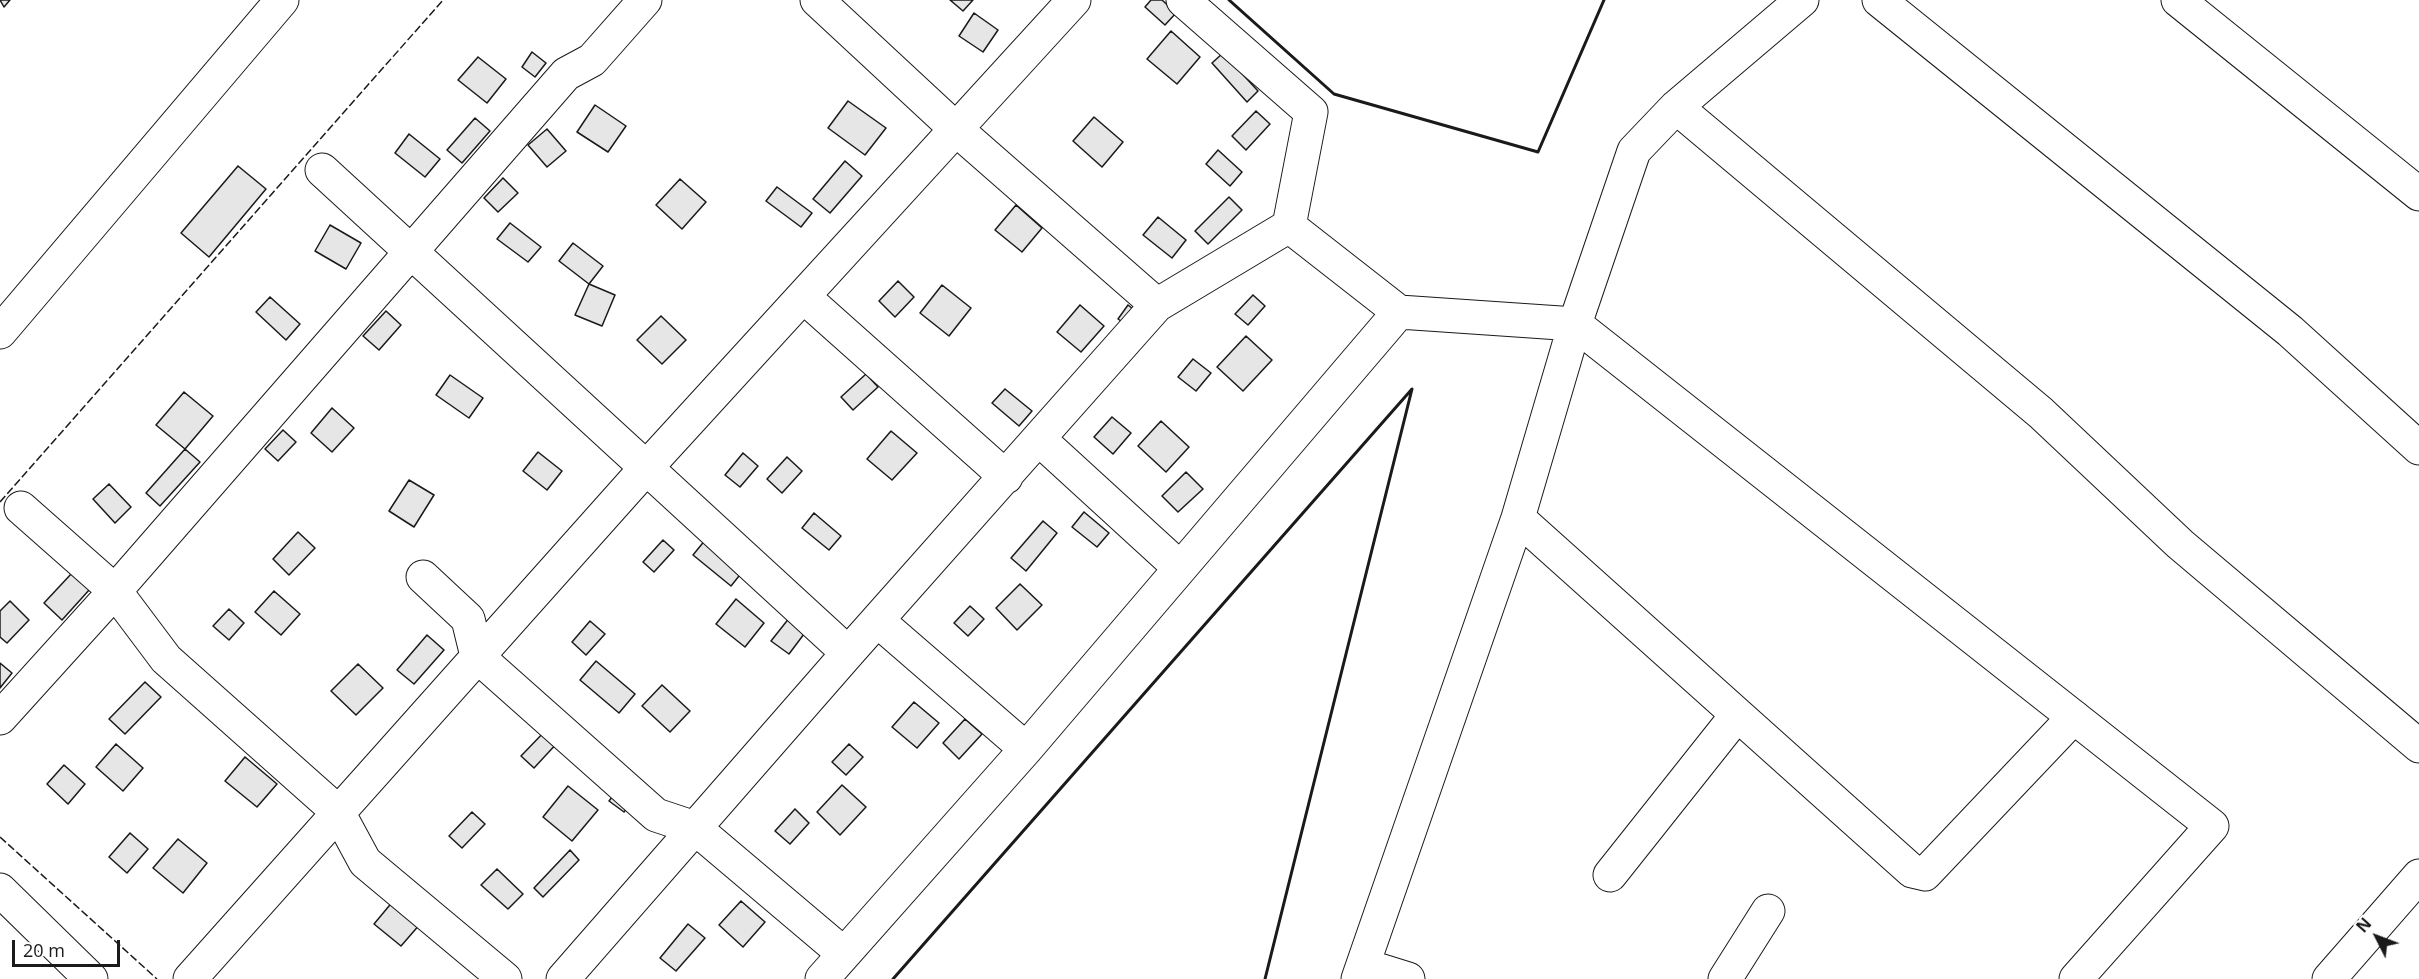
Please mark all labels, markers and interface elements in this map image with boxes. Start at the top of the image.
north arrow [2347,907,2407,967]
text: N [2351,913,2376,937]
scale bar [15,928,123,966]
text: 20 m [23,938,65,962]

